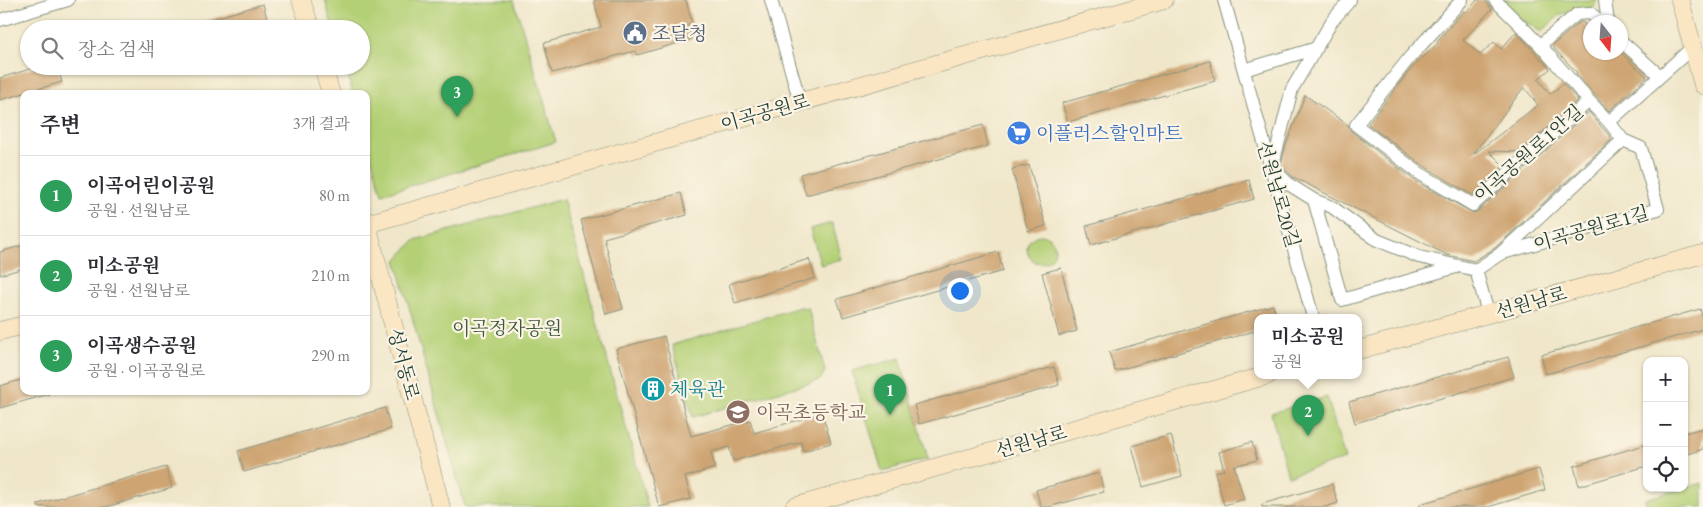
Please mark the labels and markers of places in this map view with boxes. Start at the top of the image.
public building icon: 조달청 [622,20,648,46]
place label: 조달청 [652,21,707,46]
pin: 3 [441,76,473,117]
supermarket icon: 이플러스할인마트 [1006,120,1032,146]
place label: 이플러스할인마트 [1036,121,1183,146]
pin: 1 [874,374,906,415]
building icon: 체육관 [640,376,666,402]
place label: 체육관 [670,377,726,402]
pin: 2 [1292,395,1324,436]
school or university icon: 이곡초등학교 [725,399,751,425]
place label: 이곡초등학교 [756,400,866,425]

